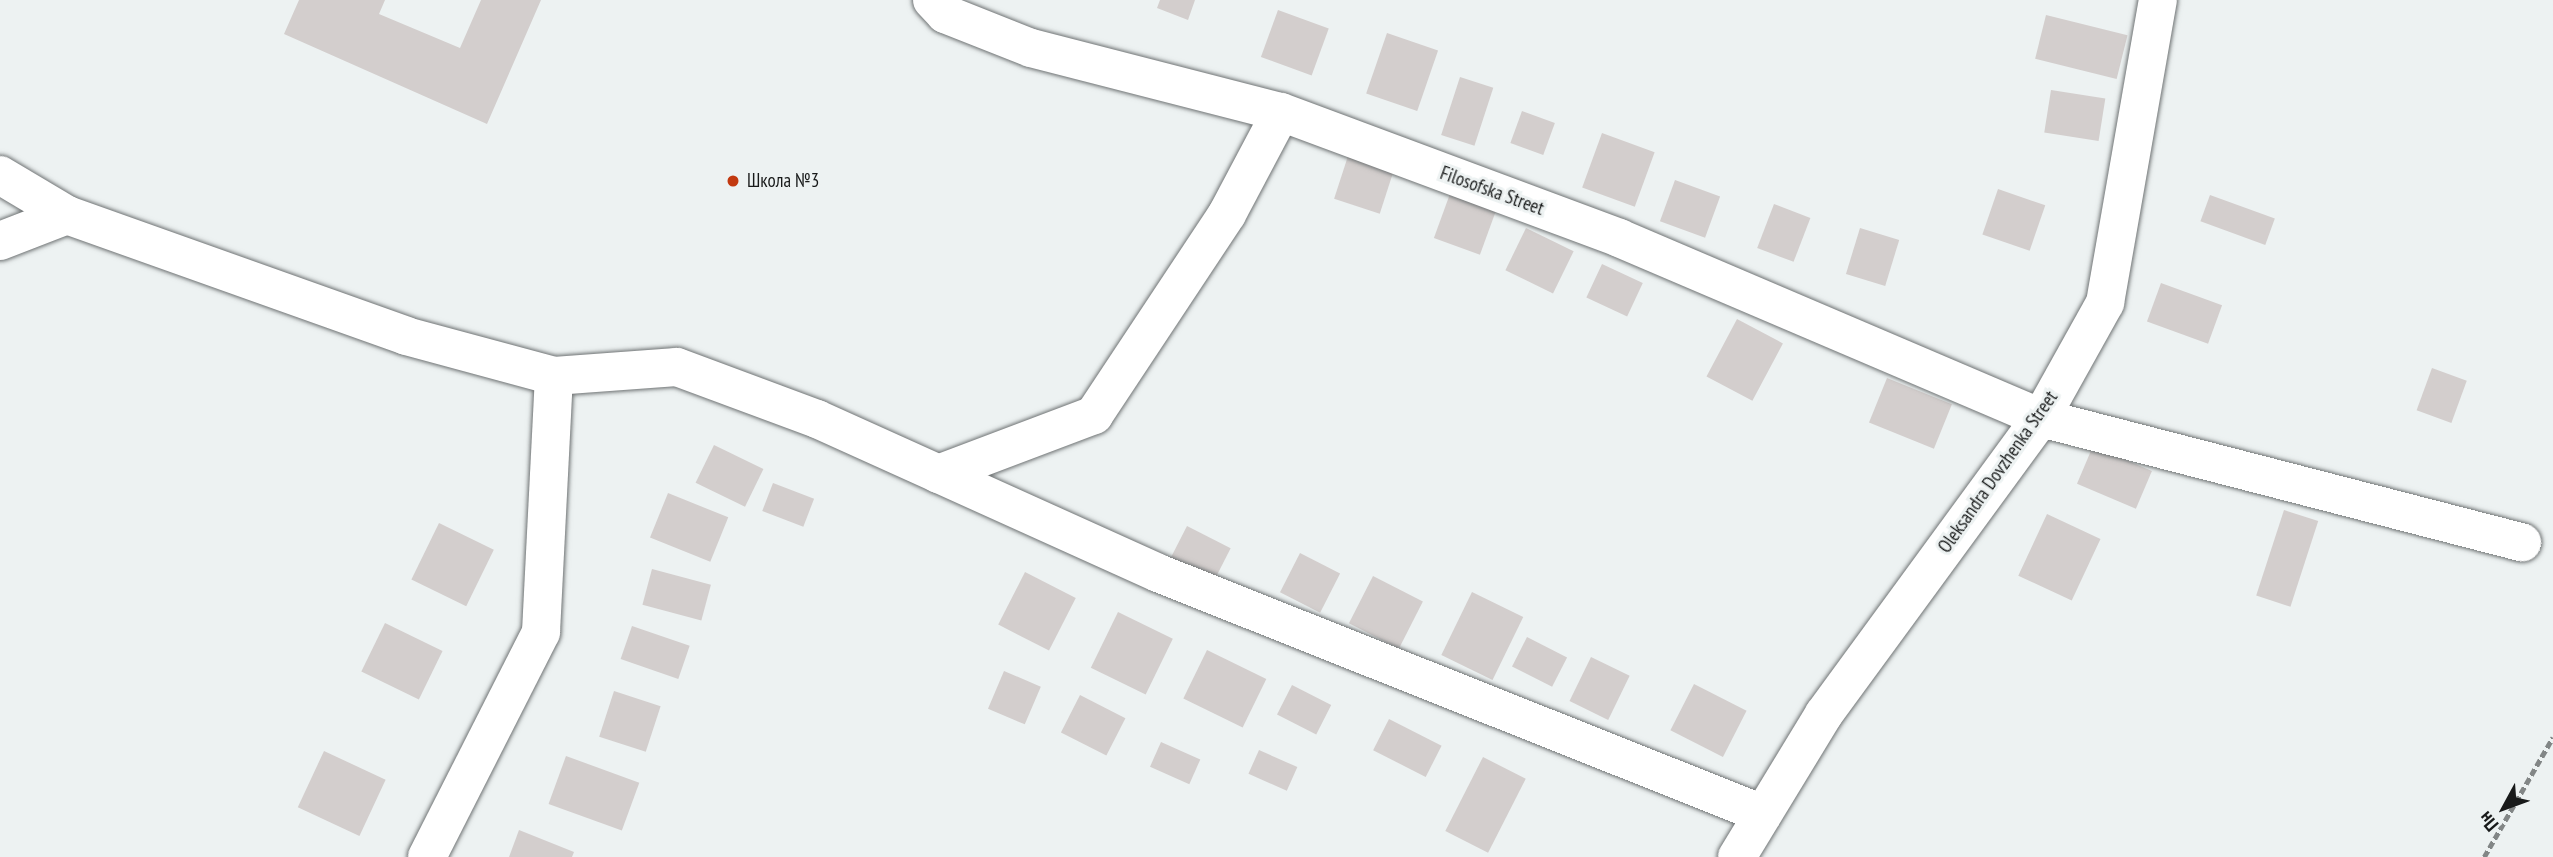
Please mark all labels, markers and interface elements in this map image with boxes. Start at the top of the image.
street label: Filosofska Street [1437,162,1547,220]
place label: Школа №3 [747,170,819,192]
marker: Школа №3 [725,173,741,189]
street label: Oleksandra Dovzhenka Street [1933,387,2063,557]
north arrow [2469,773,2539,843]
text: Пн [2473,807,2503,837]

